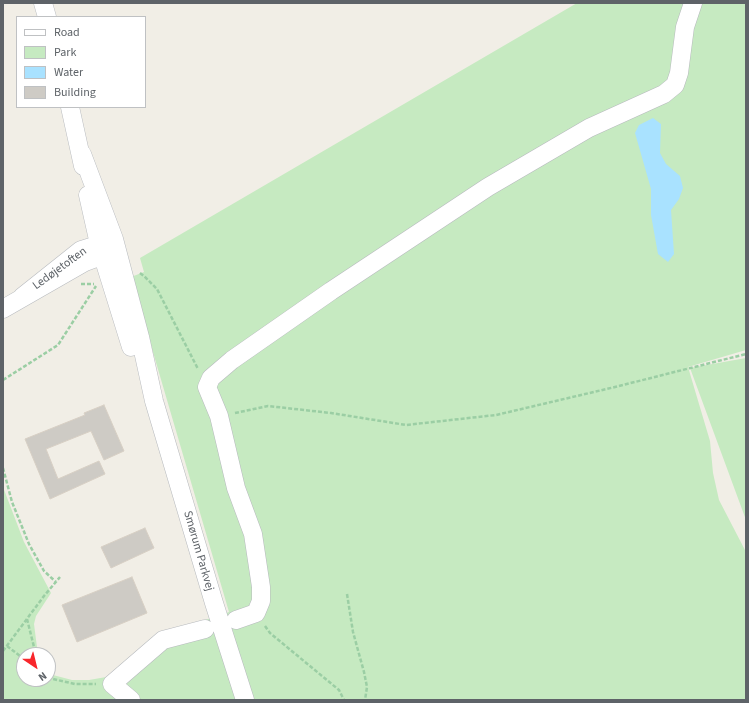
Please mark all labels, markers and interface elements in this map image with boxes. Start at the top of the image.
legend [16,16,146,108]
text: Road [54,24,80,41]
text: Park [54,44,76,61]
text: Water [54,64,83,81]
text: Building [54,84,96,101]
street label: Ledøjetoften [30,245,90,293]
street label: Smørum Parkvej [180,509,216,593]
north arrow [16,647,56,687]
text: N [35,668,50,685]

